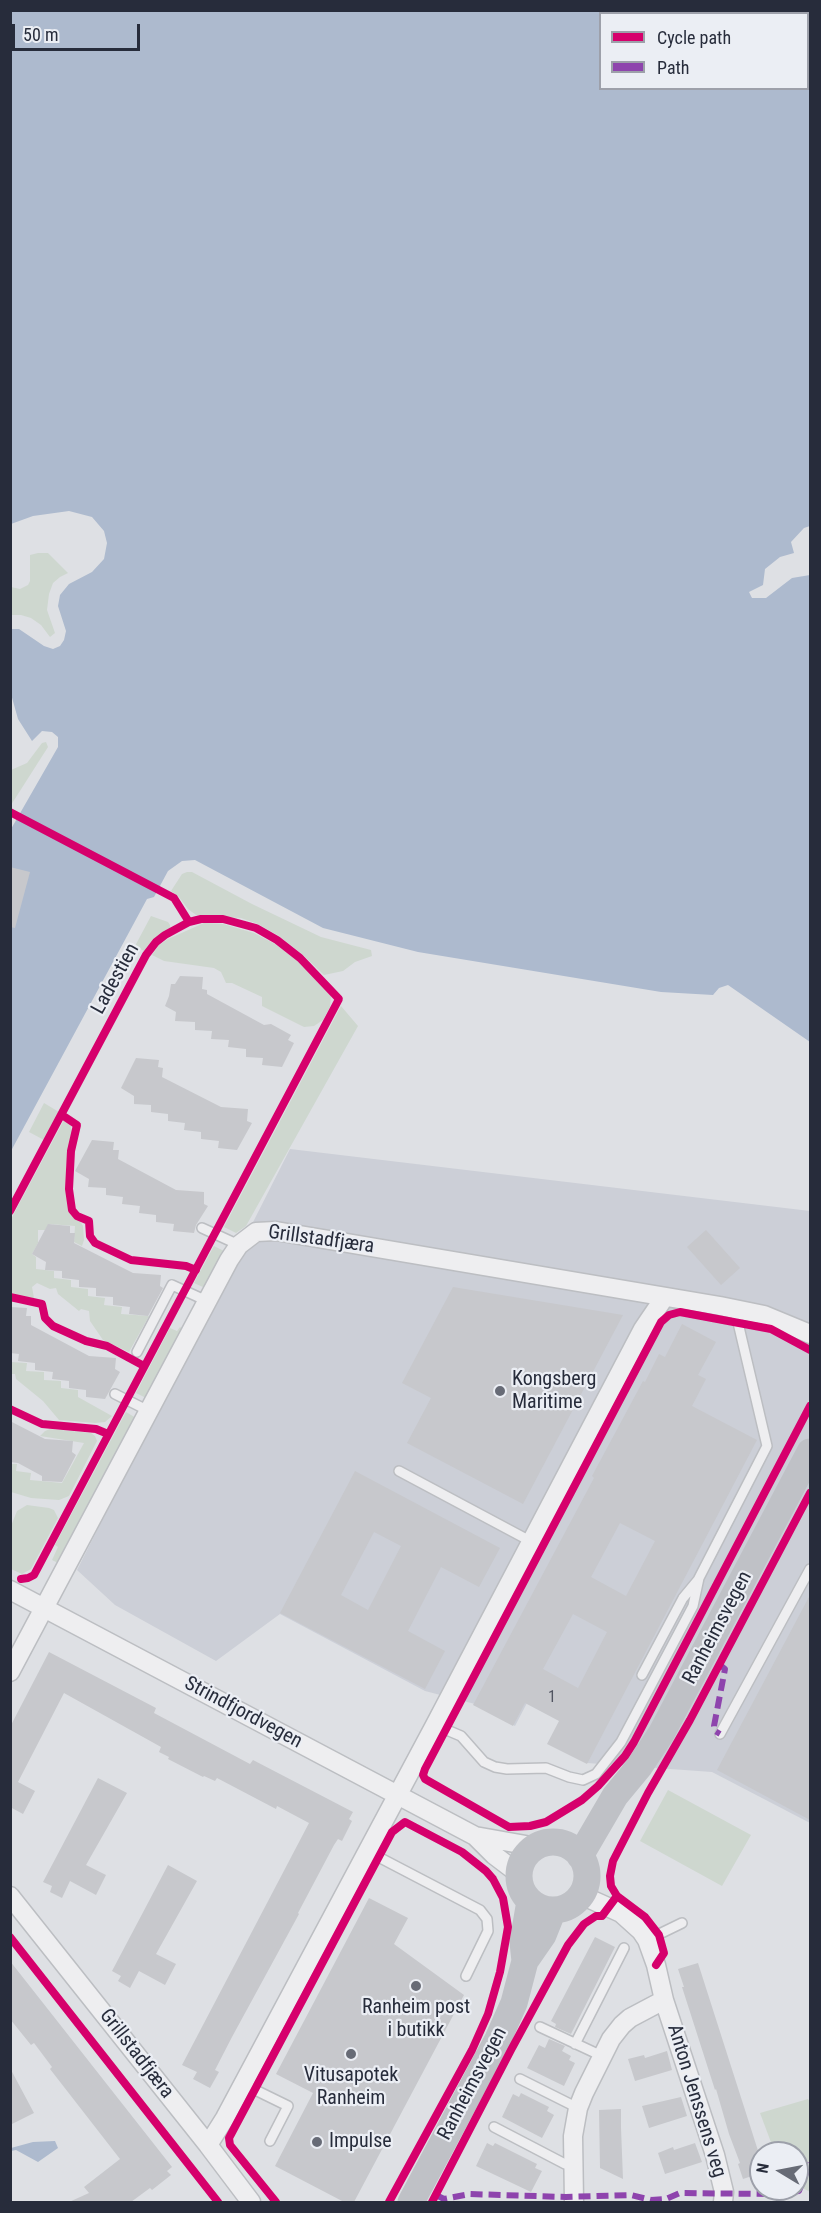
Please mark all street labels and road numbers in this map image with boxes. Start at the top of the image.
street label: Ladestien [87,939,145,1019]
street label: Grillstadfjæra [266,1221,376,1259]
street label: Ranheimsvegen [678,1567,758,1689]
street label: Strindfjordvegen [180,1672,306,1754]
street label: Grillstadfjæra [94,2004,178,2104]
street label: Anton Jenssens veg [661,2022,731,2180]
street label: Ranheimsvegen [433,2023,513,2145]

